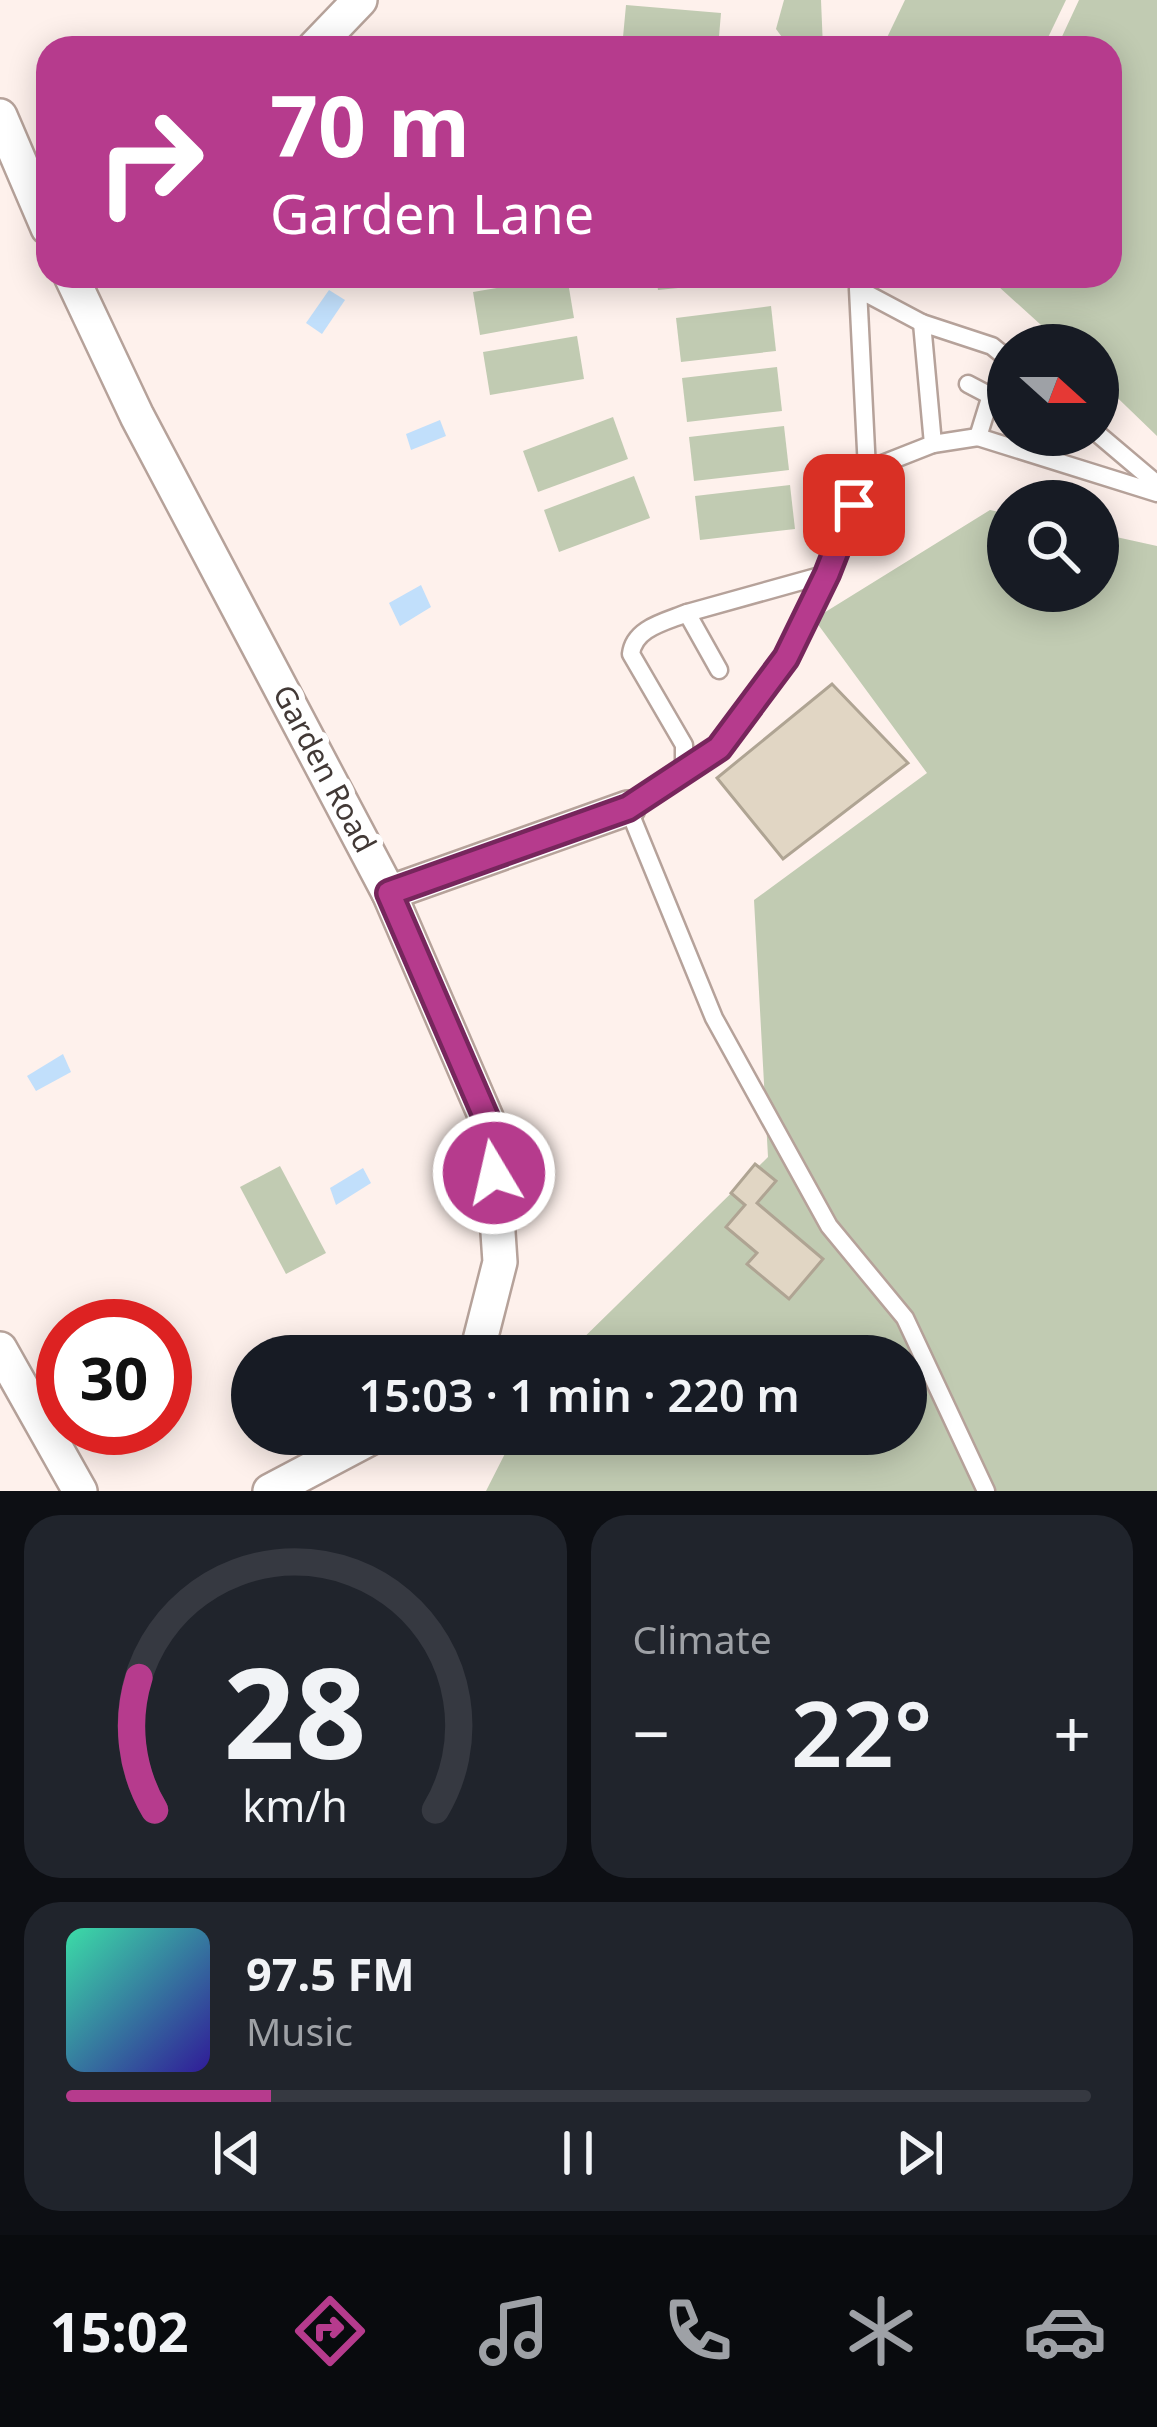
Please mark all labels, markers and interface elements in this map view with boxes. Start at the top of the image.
text: 70 m [270,67,470,182]
icon: right [72,84,228,240]
text: Garden Lane [270,176,594,250]
north arrow [987,324,1119,456]
map controls [987,324,1119,612]
pin [803,454,905,556]
icon: arrive [821,472,887,538]
button: search [987,480,1119,612]
street label: Garden Road [264,677,387,859]
position arrow [431,1110,557,1236]
speed limit sign: 30 [36,1299,192,1455]
text: 15:03 · 1 min · 220 m [358,1364,800,1425]
text: Climate [633,1612,772,1665]
text: 28 [224,1626,367,1796]
text: 22° [791,1671,932,1793]
text: − [633,1687,670,1777]
text: + [1053,1687,1091,1777]
text: km/h [243,1775,348,1834]
text: 97.5 FM [246,1943,415,2004]
text: Music [246,2004,353,2057]
icon: previous [204,2120,270,2186]
icon: pause [545,2120,611,2186]
icon: next [887,2120,953,2186]
icon: directions [288,2289,372,2373]
icon: music [472,2289,556,2373]
icon: phone [656,2289,740,2373]
icon: climate [839,2289,923,2373]
icon: car [1023,2289,1107,2373]
text: 15:02 [50,2294,189,2368]

